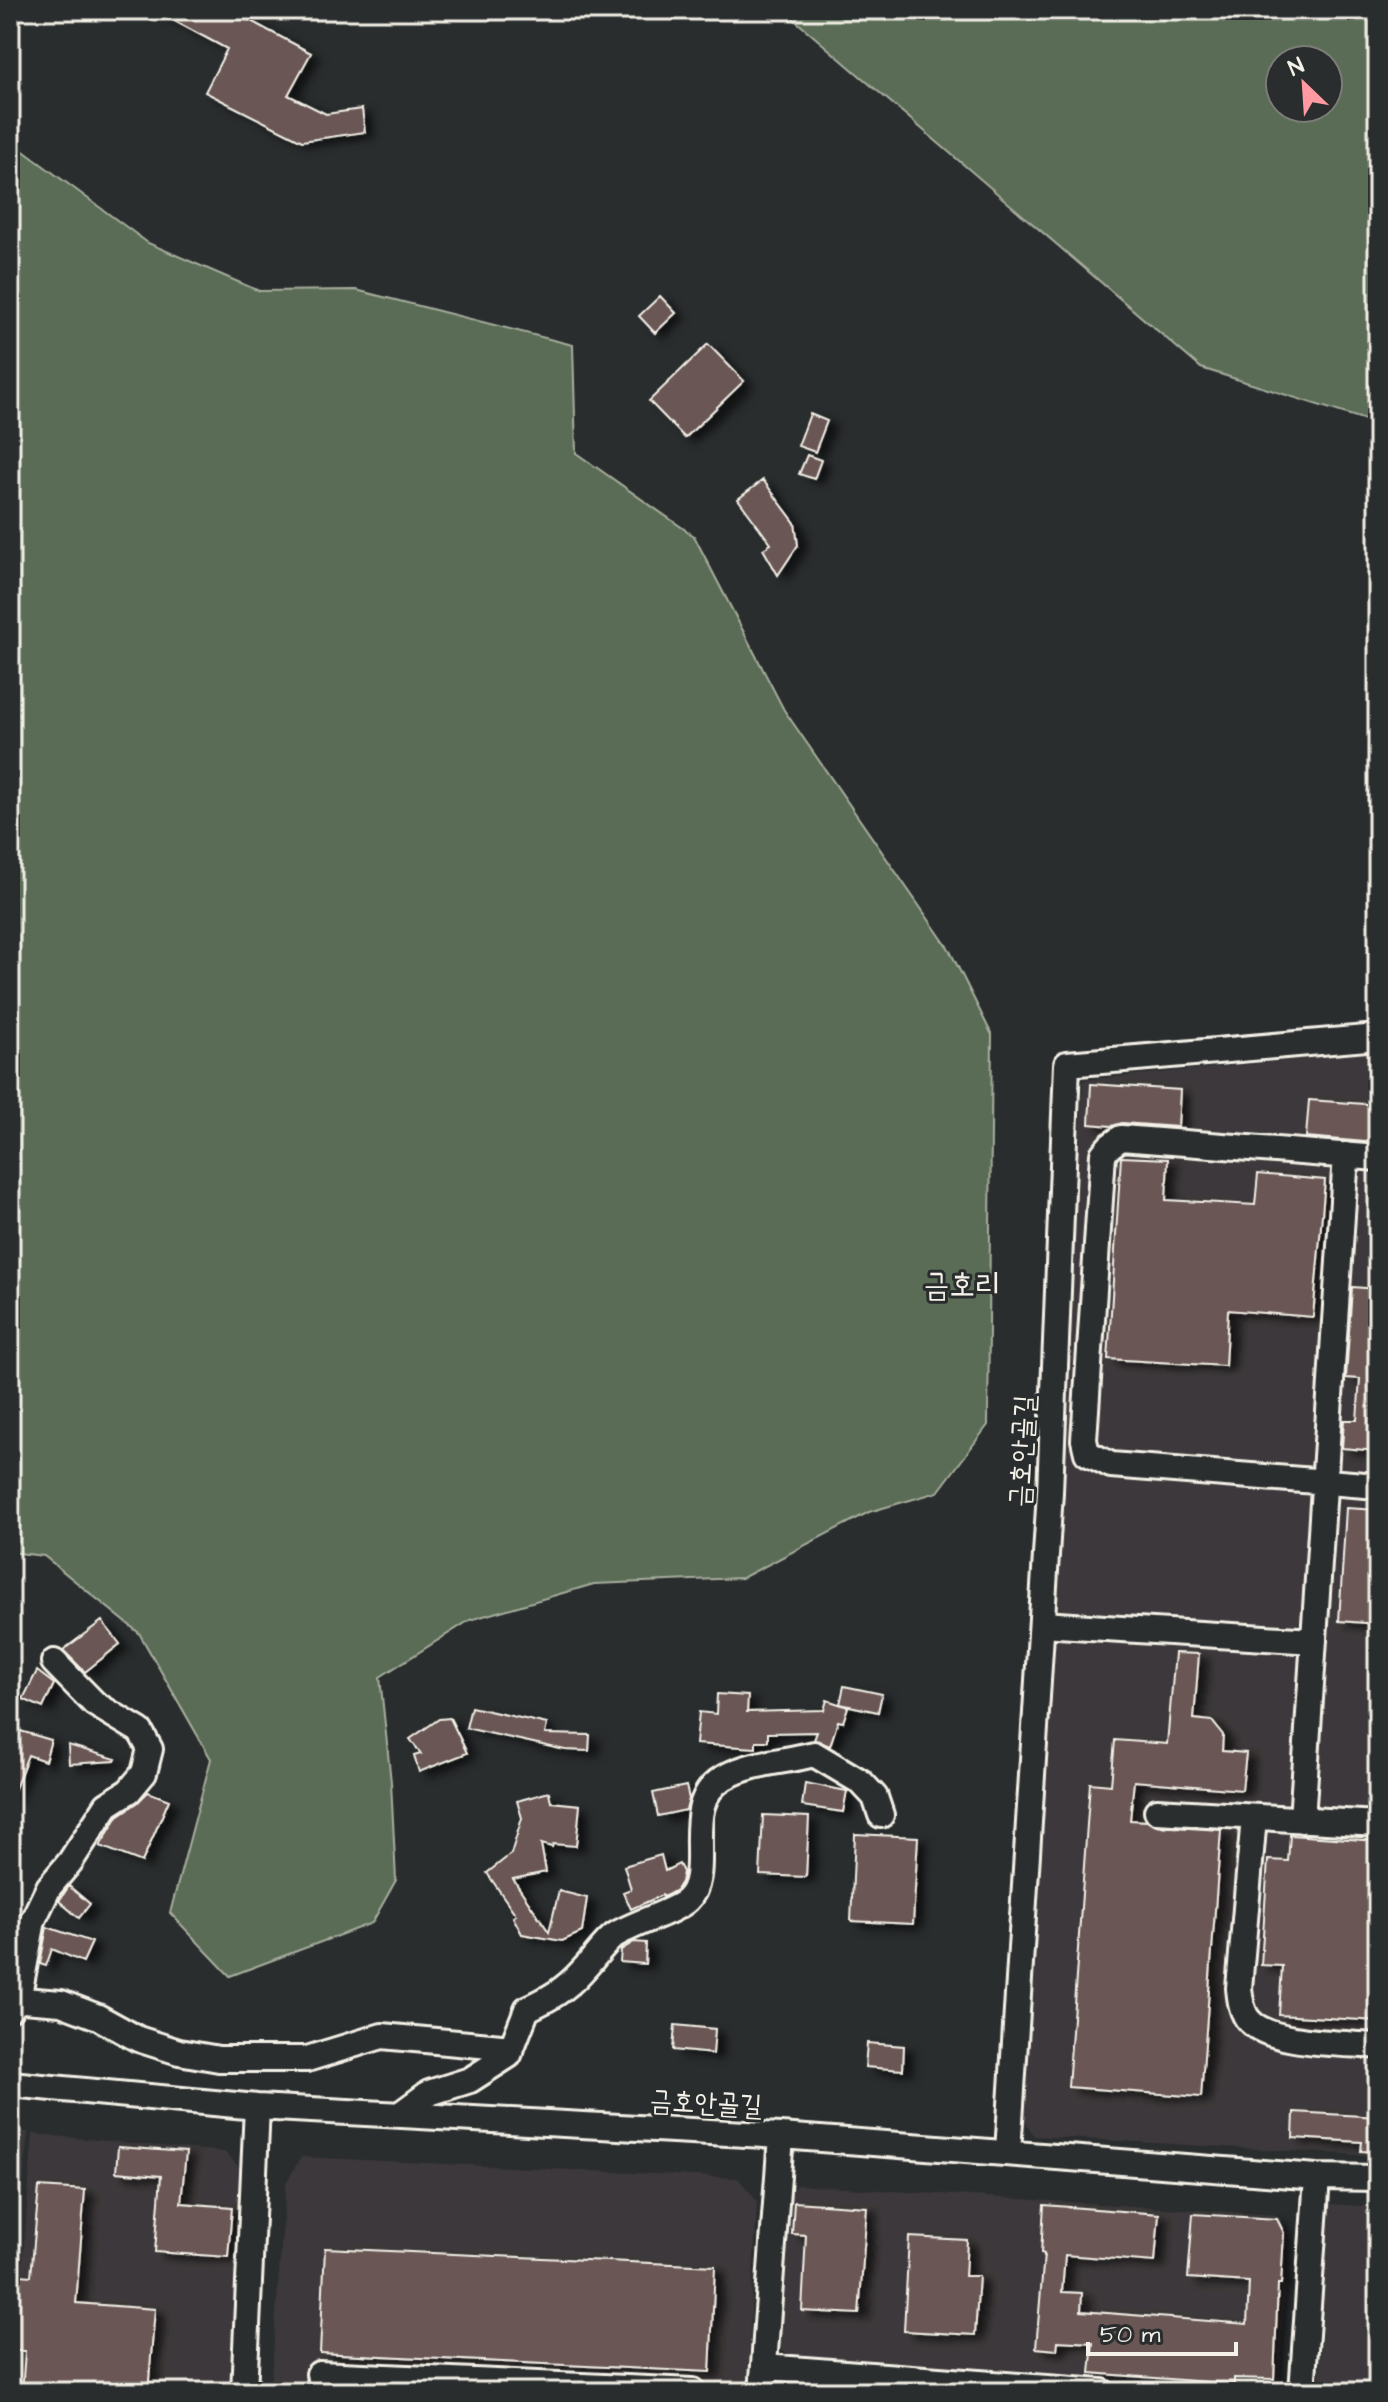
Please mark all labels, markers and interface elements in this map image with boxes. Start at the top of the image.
north arrow [1264,44,1344,124]
text: N [1283,50,1309,84]
district label: 금호리 [923,1263,1001,1308]
street label: 금호안골길 [1000,1394,1045,1508]
street label: 금호안골길 [649,2081,763,2126]
scale bar [1088,2306,1236,2356]
text: 50 m [1100,2318,1161,2352]

